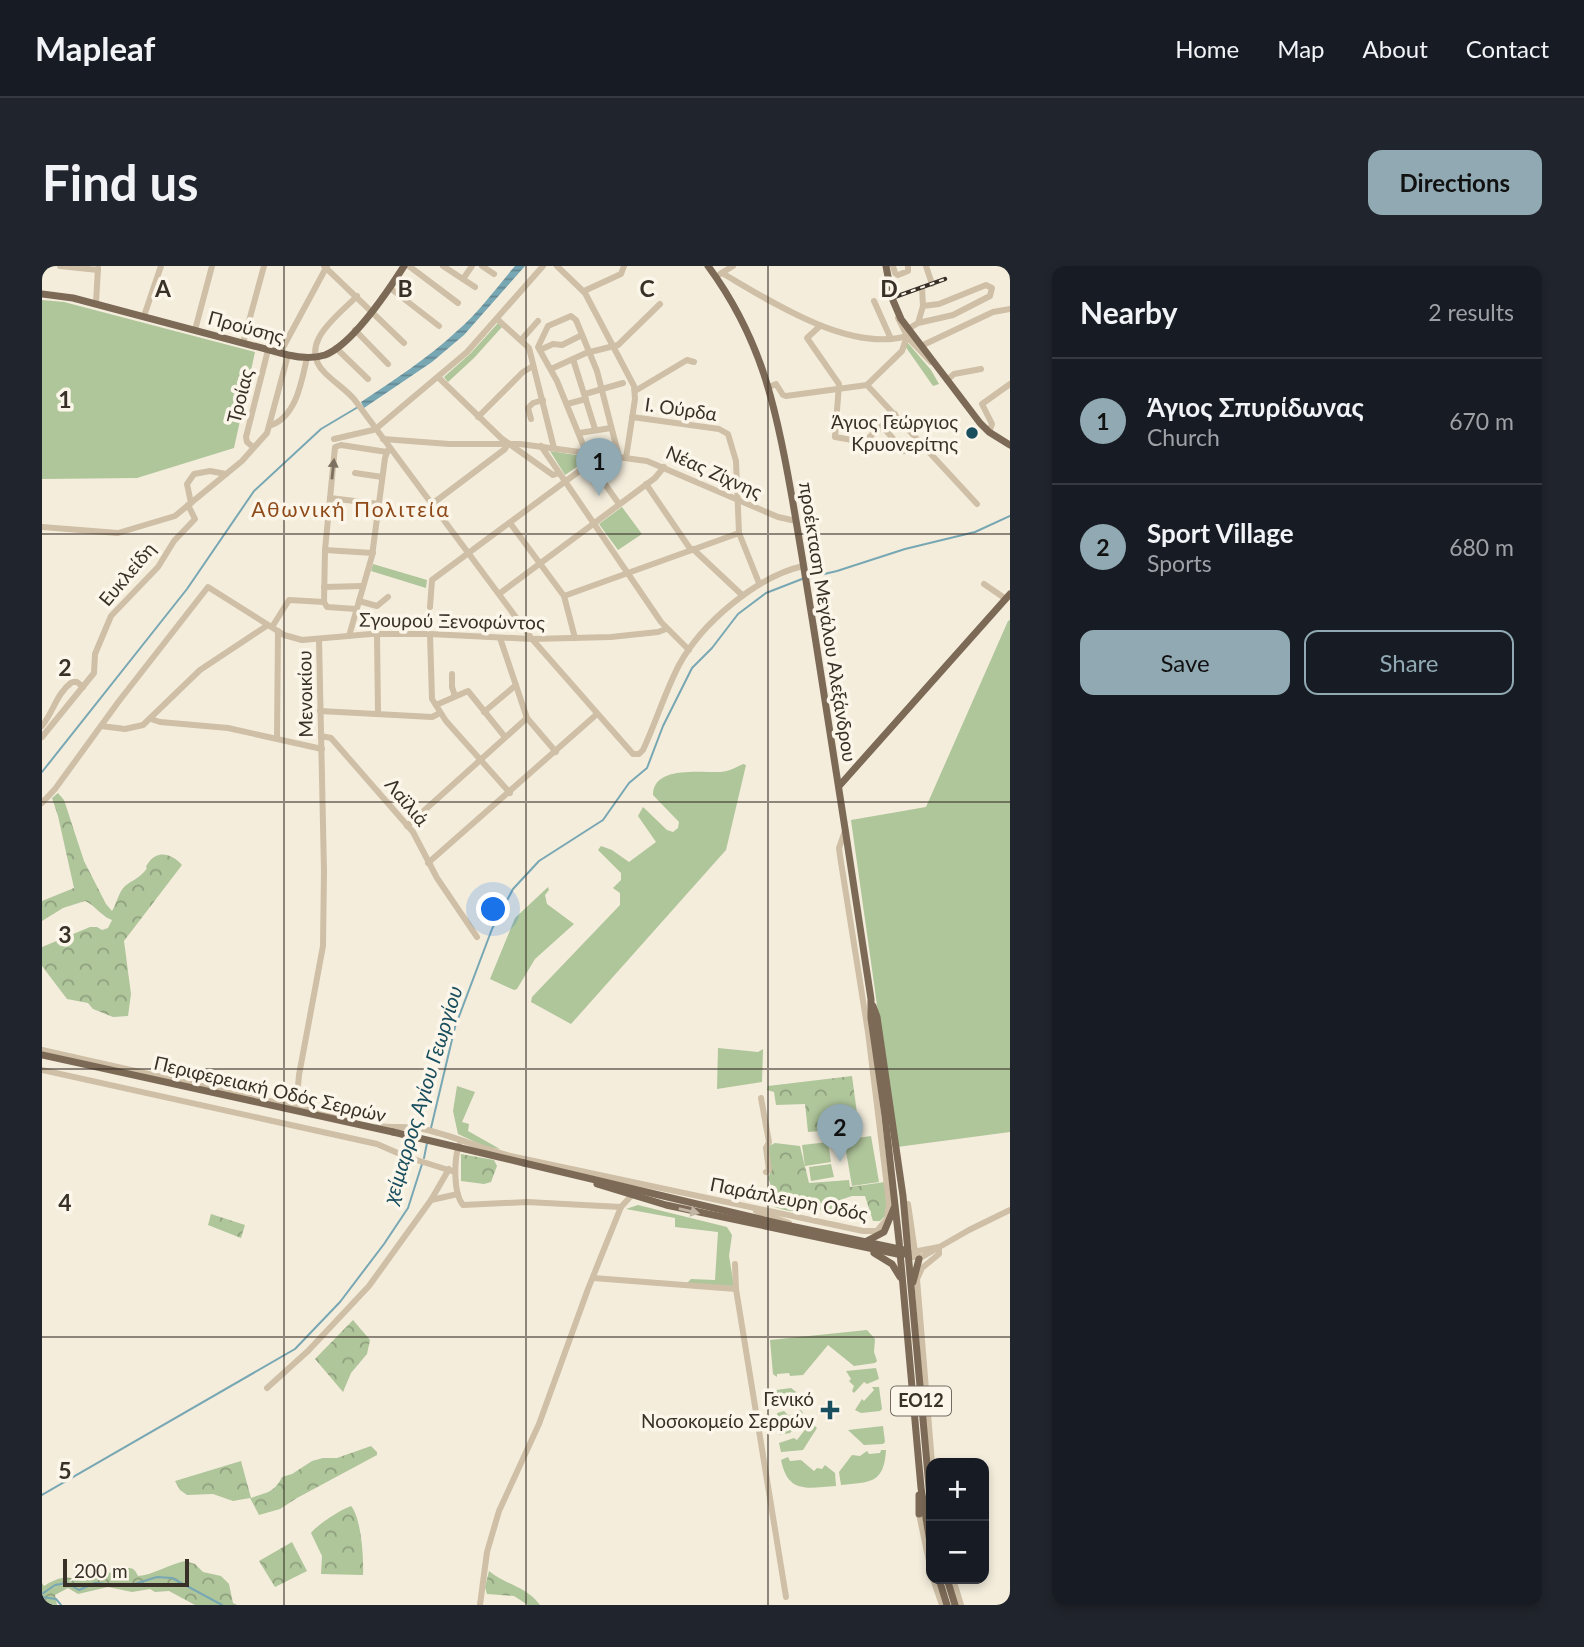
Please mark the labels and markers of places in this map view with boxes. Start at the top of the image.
place label: Άγιος Γεώργιος Κρυονερίτης [831,410,958,455]
marker: Άγιος Γεώργιος Κρυονερίτης [964,425,980,441]
pin: 1 [576,438,622,496]
pin: 2 [817,1104,863,1162]
place label: Γενικό Νοσοκομείο Σερρών [641,1387,814,1432]
marker: Γενικό Νοσοκομείο Σερρών [820,1400,840,1420]

